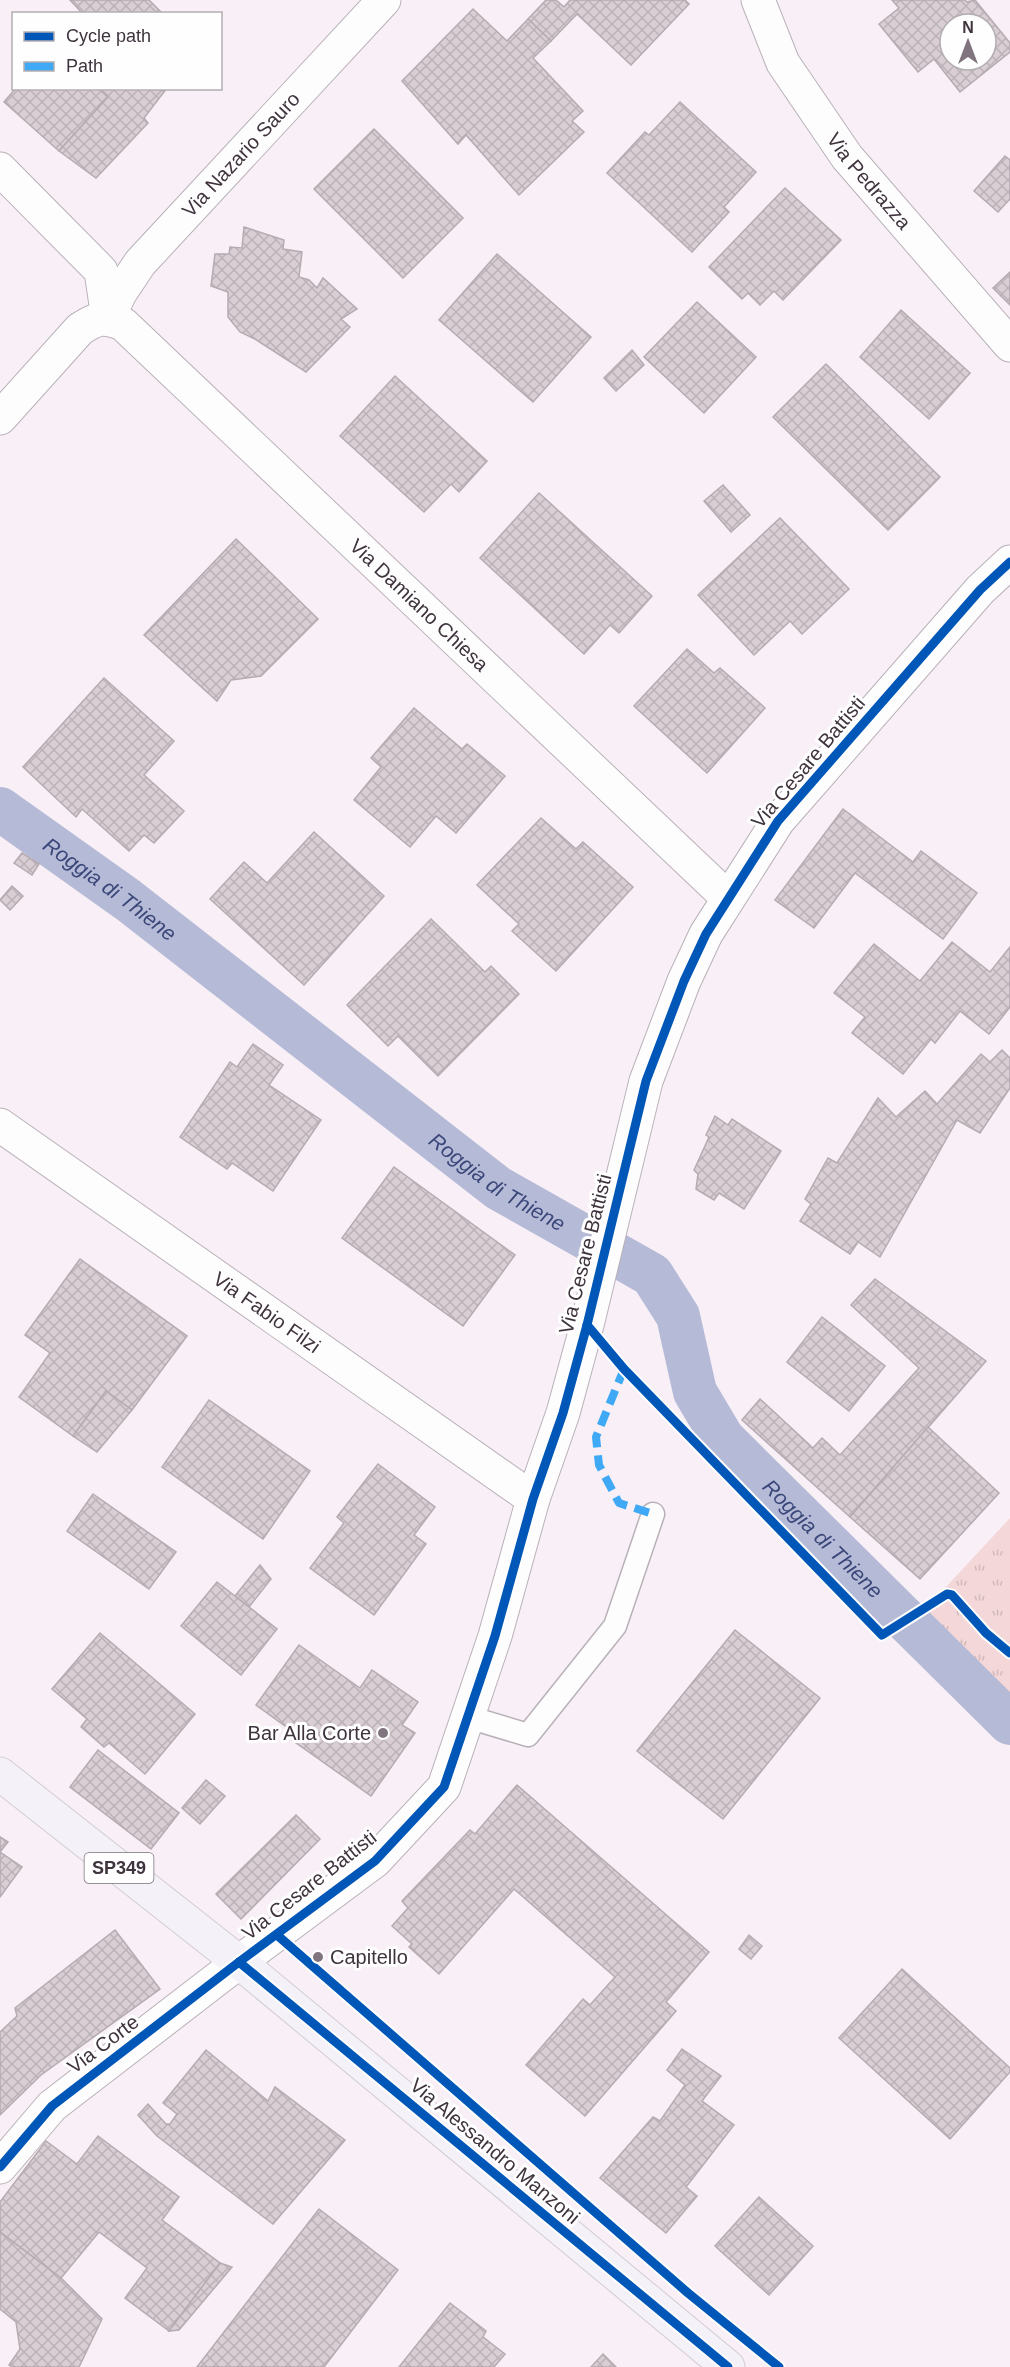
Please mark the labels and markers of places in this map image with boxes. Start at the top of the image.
place label: Bar Alla Corte [248,1722,371,1744]
marker: Bar Alla Corte [376,1726,390,1740]
place label: Capitello [330,1946,408,1968]
marker: Capitello [311,1950,325,1964]

